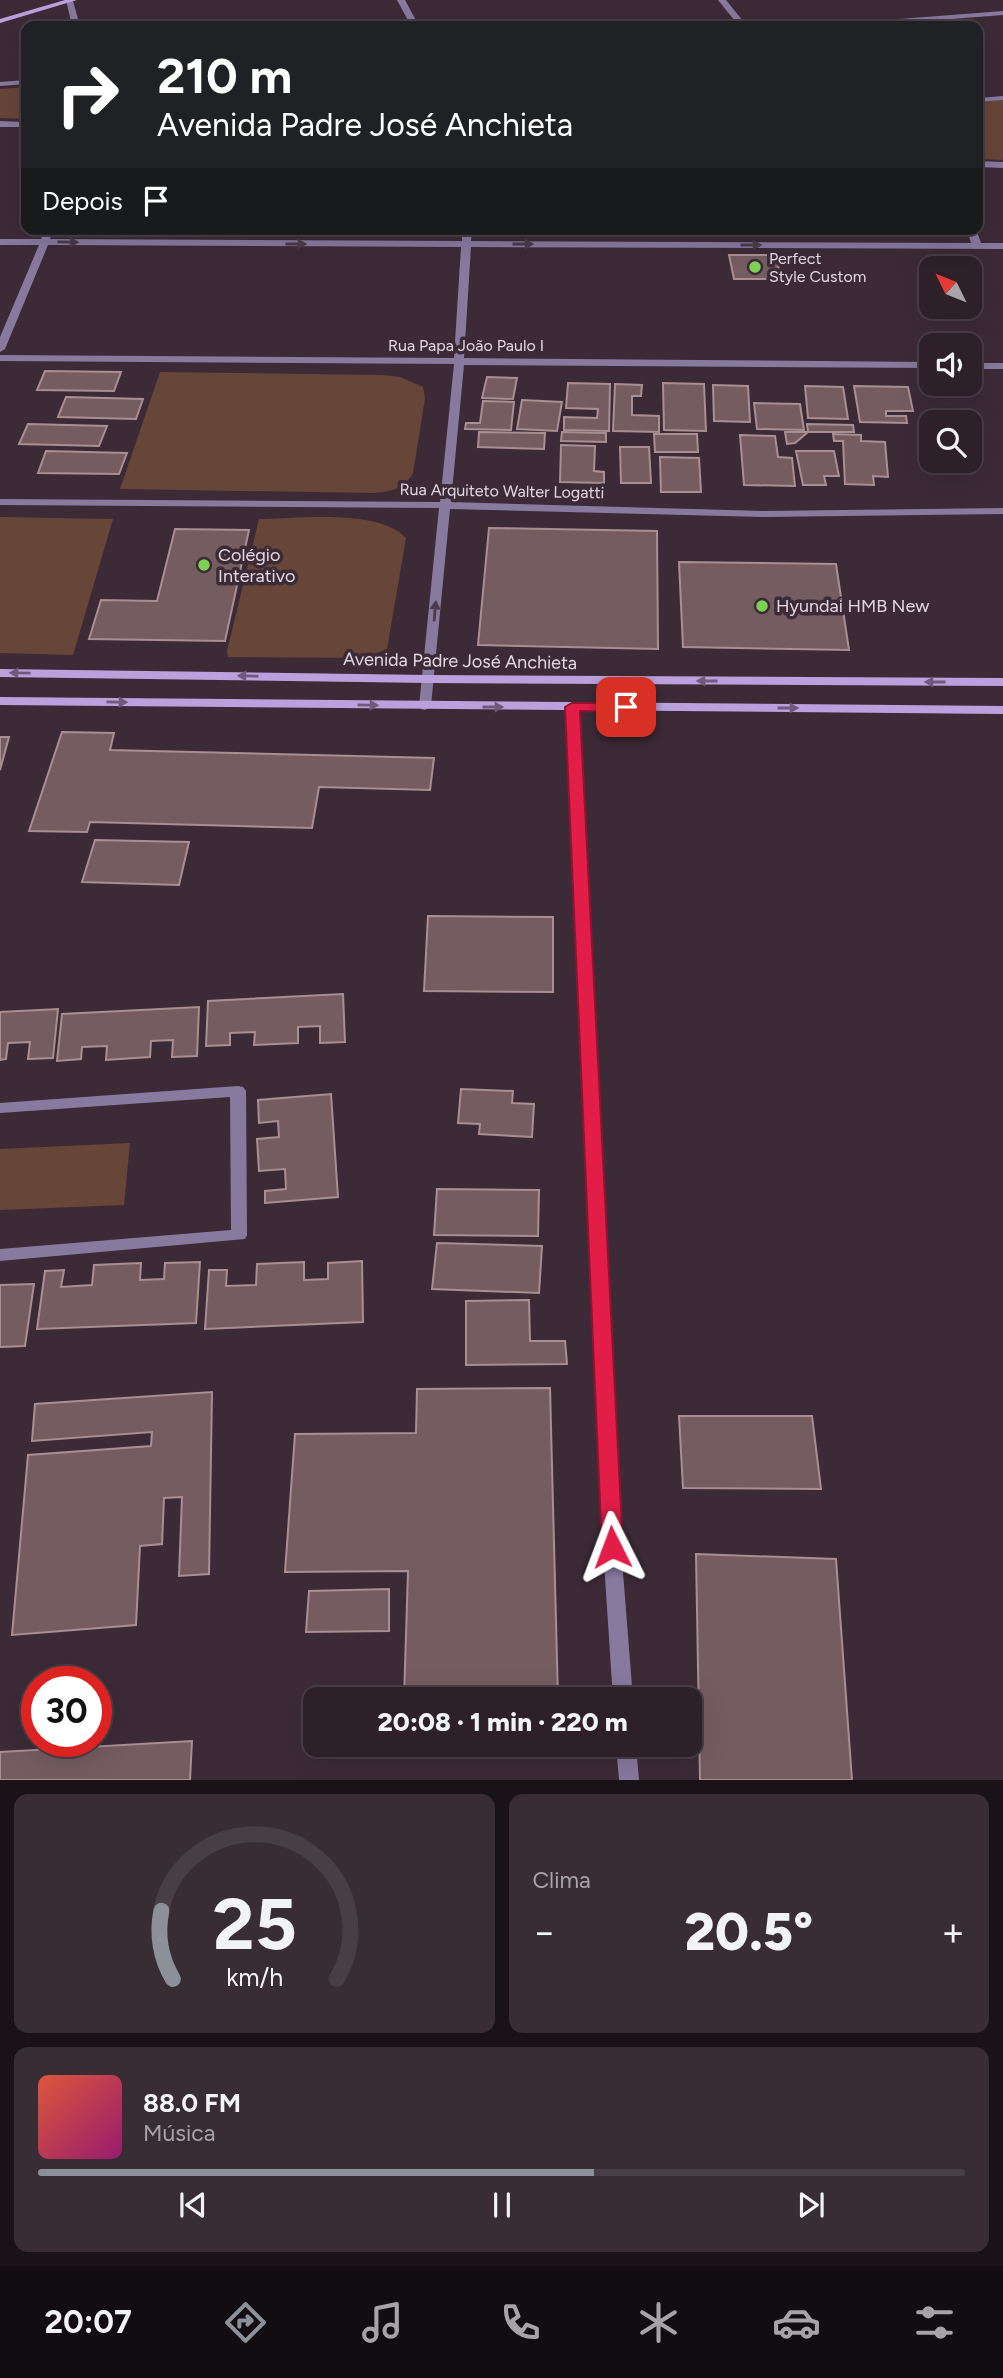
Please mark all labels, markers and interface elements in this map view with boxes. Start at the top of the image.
text: 210 m [157,46,292,105]
icon: right [42,49,133,140]
text: Avenida Padre José Anchieta [157,106,573,144]
icon: arrive [137,182,175,220]
text: Depois [42,185,123,217]
one-way arrow [57,237,79,248]
one-way arrow [285,238,307,250]
one-way arrow [512,238,534,250]
one-way arrow [740,239,762,251]
place label: Perfect Style Custom [769,249,866,286]
north arrow [919,256,982,318]
map controls [919,256,982,473]
marker: Perfect Style Custom [747,259,763,275]
button: sound [919,333,982,396]
street label: Rua Papa João Paulo I [388,336,544,355]
button: search [919,410,982,473]
street label: Rua Arquiteto Walter Logatti [400,480,604,502]
place label: Colégio Interativo [218,544,295,587]
marker: Colégio Interativo [196,557,212,573]
place label: Hyundai HMB New [776,595,929,617]
marker: Hyundai HMB New [754,598,770,614]
one-way arrow [430,600,441,622]
street label: Avenida Padre José Anchieta [343,648,577,674]
one-way arrow [9,667,31,679]
one-way arrow [237,671,259,682]
one-way arrow [696,675,718,687]
one-way arrow [924,676,946,688]
pin [596,677,656,737]
icon: arrive [607,688,645,726]
one-way arrow [106,696,128,708]
one-way arrow [357,699,379,711]
one-way arrow [482,701,504,712]
one-way arrow [777,703,799,714]
position arrow [575,1510,649,1584]
speed limit sign: 30 [21,1666,112,1757]
text: 20:08 · 1 min · 220 m [377,1706,628,1738]
text: Clima [533,1866,591,1894]
text: 25 [212,1881,296,1968]
text: 20.5° [684,1901,813,1963]
text: − [533,1909,556,1955]
text: + [941,1909,965,1955]
text: km/h [226,1962,283,1992]
text: 88.0 FM [143,2087,241,2119]
text: Música [143,2119,216,2147]
icon: previous [174,2186,212,2224]
icon: pause [483,2186,521,2224]
icon: next [792,2186,830,2224]
icon: directions [221,2298,270,2347]
icon: music [358,2298,407,2347]
icon: phone [496,2298,545,2347]
icon: climate [634,2298,683,2347]
icon: car [772,2298,821,2347]
icon: filters [910,2298,959,2347]
text: 20:07 [44,2303,132,2341]

